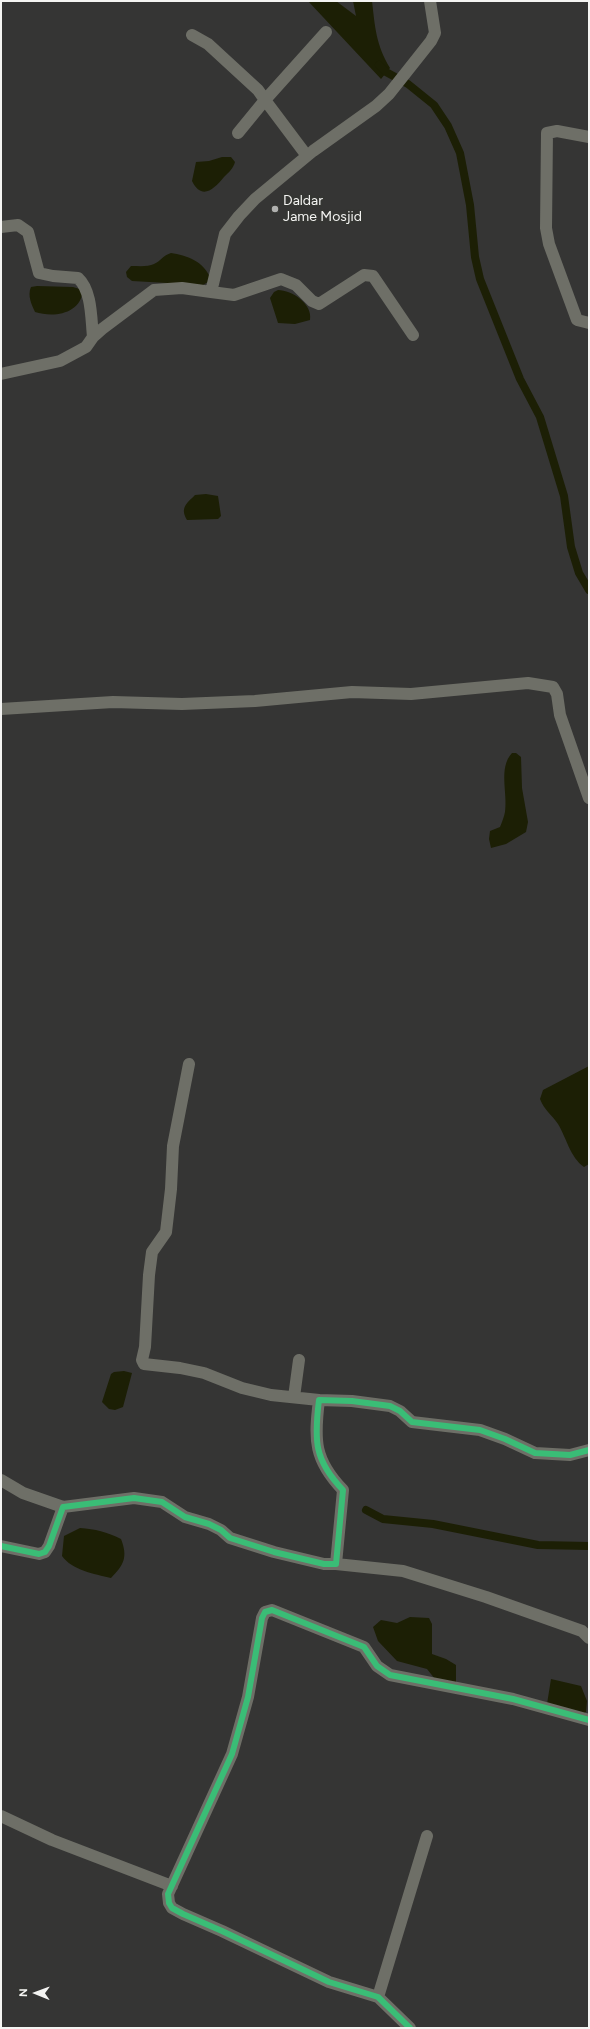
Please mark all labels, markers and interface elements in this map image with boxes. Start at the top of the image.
place label: Daldar Jame Mosjid [283,193,362,226]
marker: Daldar Jame Mosjid [270,204,280,214]
north arrow [16,1973,56,2013]
text: N [17,1988,30,1997]

